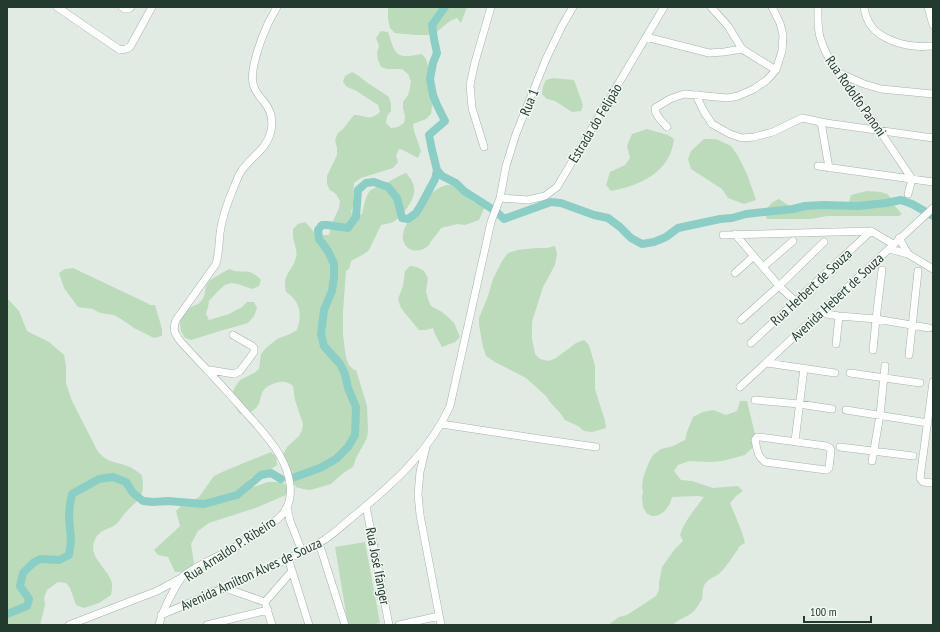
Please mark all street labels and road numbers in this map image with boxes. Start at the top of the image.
street label: Rua Rodolfo Panoni [822,52,890,140]
street label: Estrada do Felipão [564,80,626,166]
street label: Rua 1 [515,86,543,118]
street label: Rua Herbert de Souza [767,245,855,329]
street label: Avenida Hebert de Souza [787,249,887,345]
street label: Rua Arnaldo P. Ribeiro [181,513,279,585]
street label: Rua José Ifanger [362,526,394,606]
street label: Avenida Amilton Alves de Souza [178,533,324,615]

